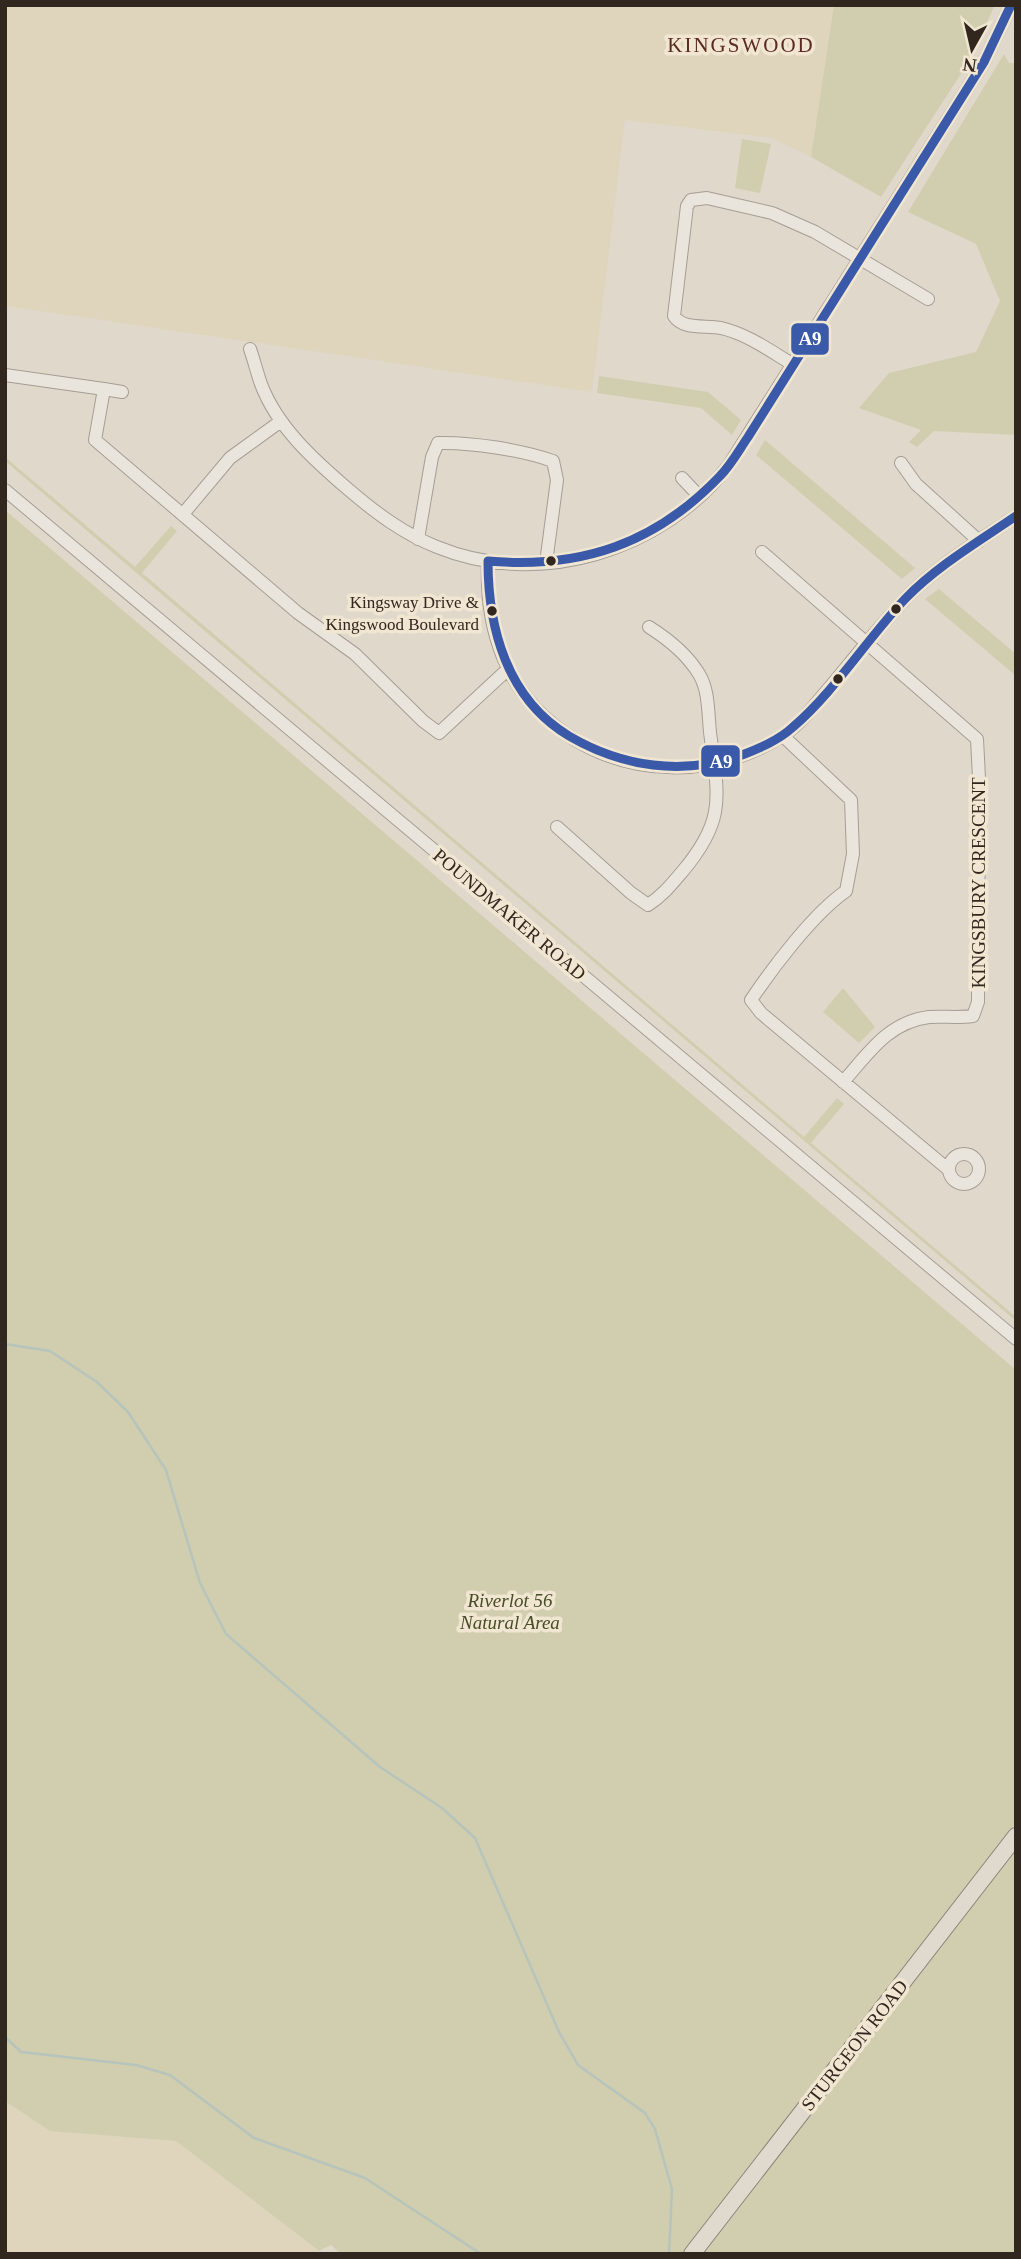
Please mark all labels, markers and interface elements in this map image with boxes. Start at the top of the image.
north arrow [937,14,1007,84]
district label: KINGSWOOD [667,33,815,57]
text: N [961,54,978,77]
line badge: A9 [790,322,830,356]
text: A9 [798,328,822,349]
unlabelled marker [544,554,558,568]
place label: Kingsway Drive & Kingswood Boulevard [326,593,479,634]
unlabelled marker [889,602,903,616]
marker: Kingsway Drive & Kingswood Boulevard [485,604,499,618]
unlabelled marker [831,672,845,686]
line badge: A9 [700,744,741,778]
text: A9 [709,751,733,772]
street label: KINGSBURY CRESCENT [968,777,989,988]
street label: POUNDMAKER ROAD [429,844,590,984]
park label: Riverlot 56 Natural Area [459,1590,560,1633]
street label: STURGEON ROAD [797,1976,912,2115]

